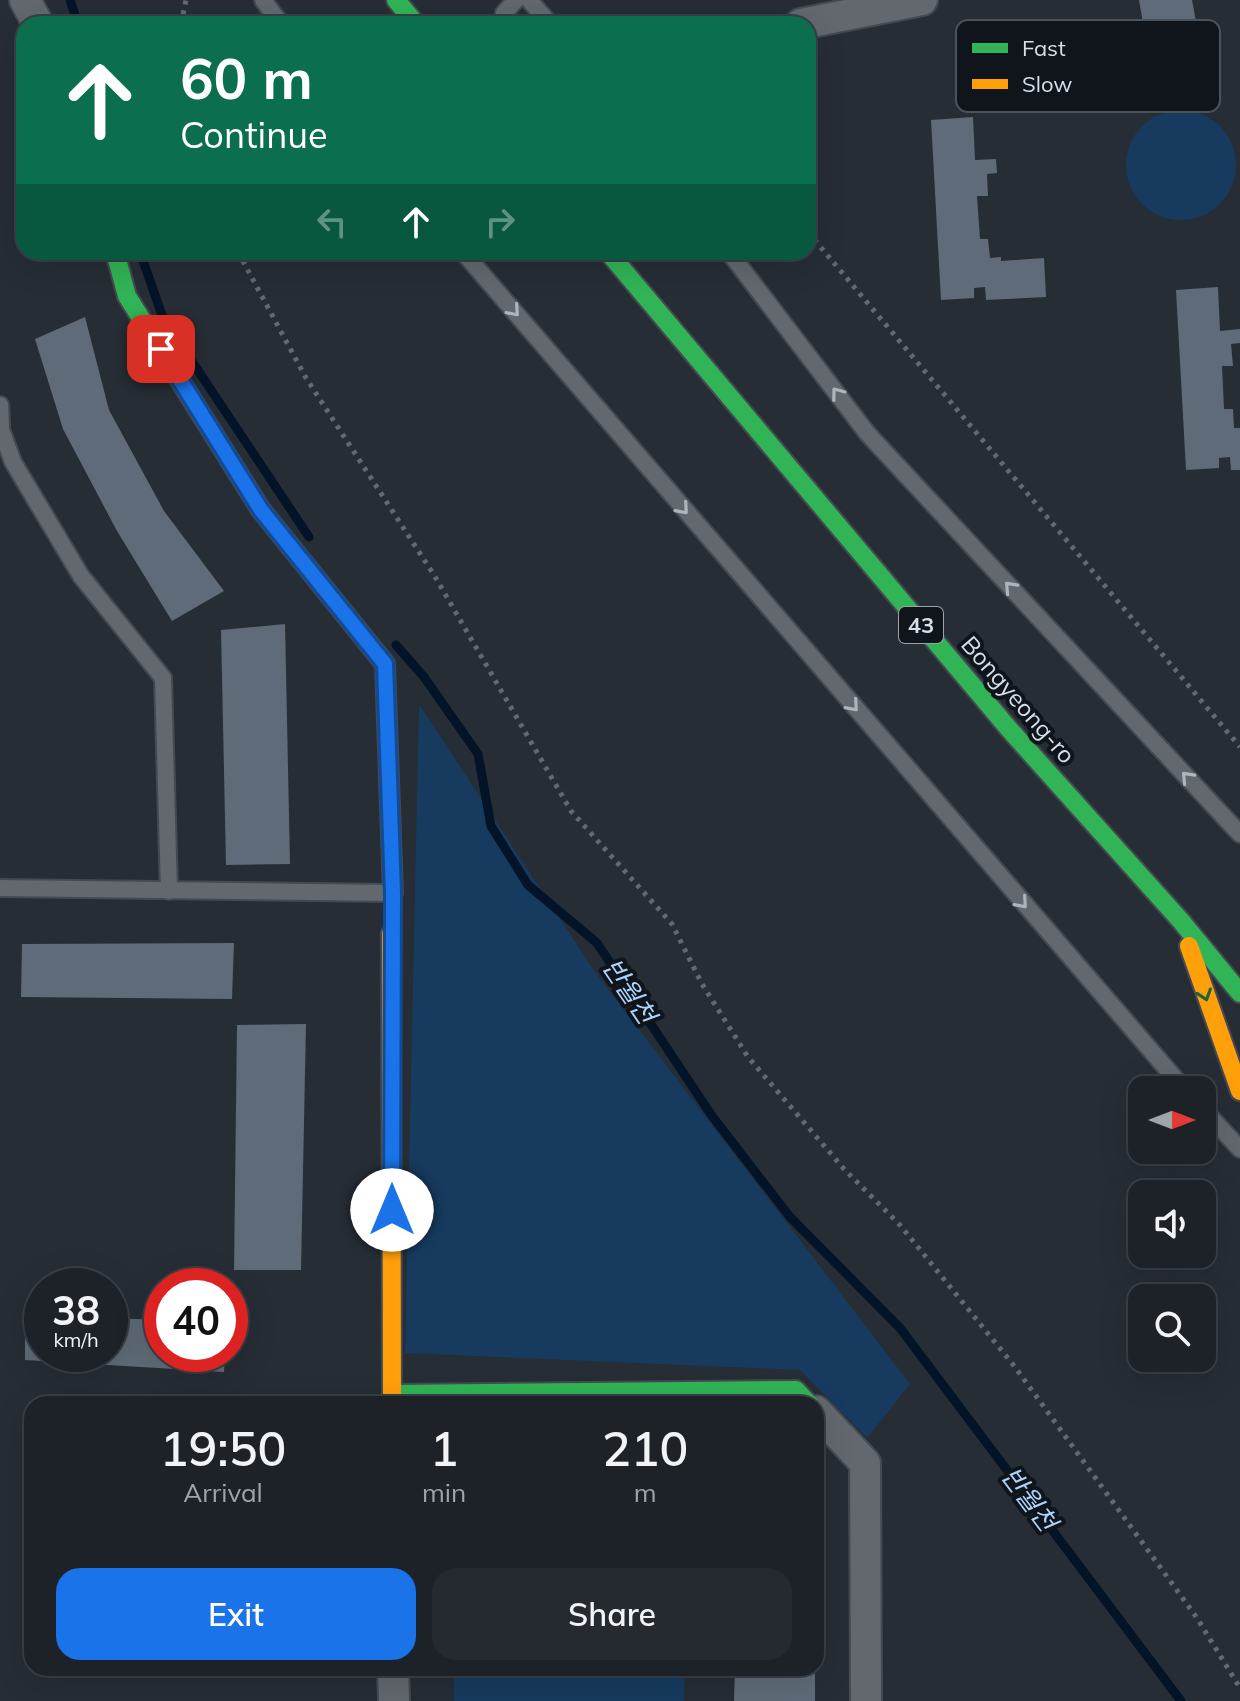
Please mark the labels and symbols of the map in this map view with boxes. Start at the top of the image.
legend [956,20,1220,112]
text: Fast [1022,34,1066,62]
text: Slow [1022,70,1072,98]
one-way arrow [504,302,519,317]
pin [127,315,195,383]
one-way arrow [832,387,846,402]
one-way arrow [674,499,688,514]
one-way arrow [1005,581,1019,596]
road number: 43 [899,607,943,643]
street label: Bongyeong-ro [955,630,1082,769]
one-way arrow [843,696,858,711]
one-way arrow [1181,772,1196,786]
one-way arrow [1013,894,1027,908]
water label: 반월천 [596,952,665,1032]
one-way arrow [1196,987,1212,1001]
north arrow [1128,1076,1216,1164]
position arrow [350,1168,434,1252]
speed limit sign: 40 [144,1268,248,1372]
water label: 반월천 [995,1460,1066,1540]

